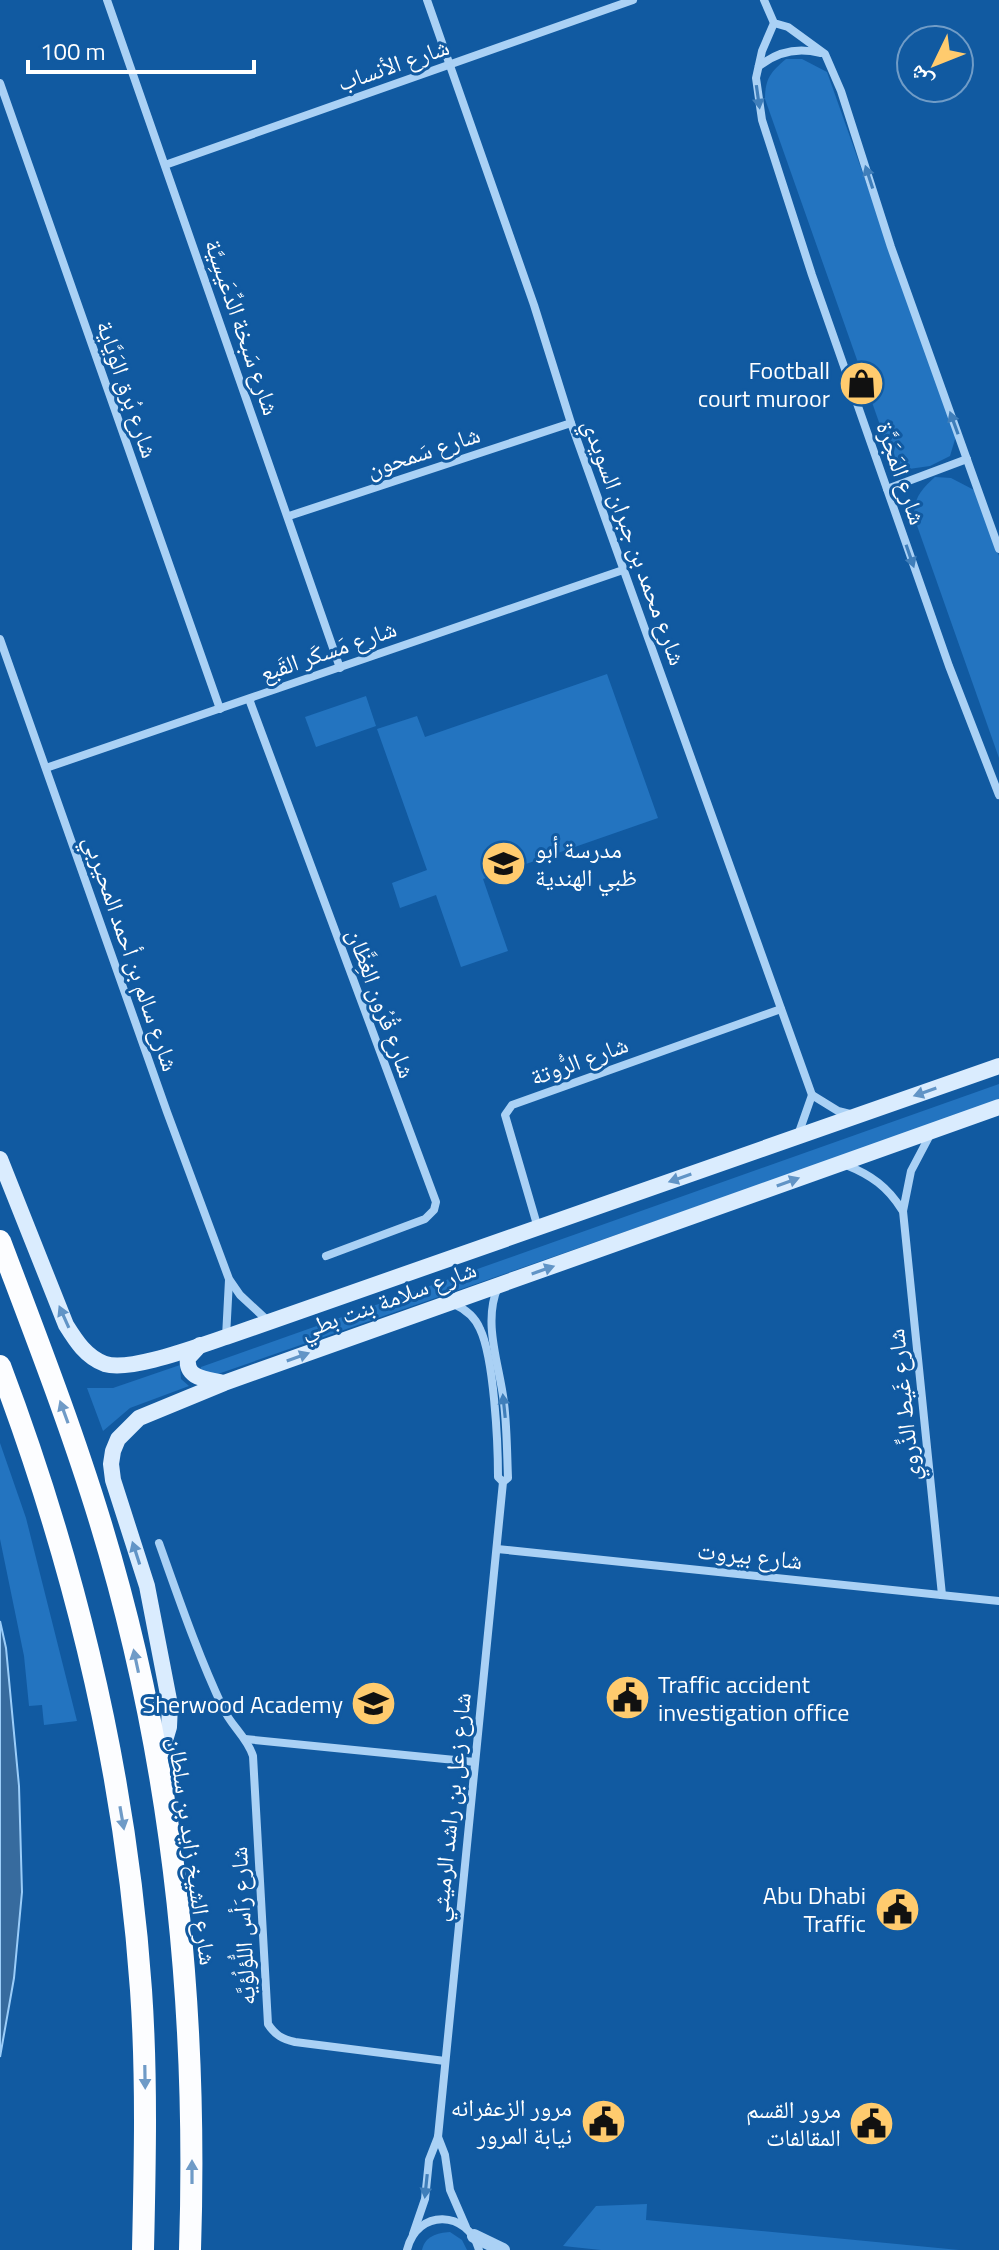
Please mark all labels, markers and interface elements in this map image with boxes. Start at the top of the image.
scale bar [28,24,254,74]
north arrow [895,24,975,104]
street label: شارع الأنساب [332,28,454,100]
text: 100 m [40,33,106,69]
text: ش [900,58,941,98]
one-way arrow [752,85,765,110]
one-way arrow [862,165,875,189]
street label: شارع سَبخة الدِّعَيسِيَّة [196,234,290,420]
street label: شارع بُرق الوَيَّاية [88,315,168,463]
place label: Football court muroor [698,352,830,416]
shop icon: Football court muroor [837,360,885,408]
one-way arrow [947,411,960,435]
street label: شارع محمد بن جبران السويدي [572,414,696,671]
street label: شارع سَمحون [361,416,485,486]
street label: شارع المَجَرَّة [868,417,936,529]
one-way arrow [905,544,917,568]
street label: شارع مَسكَر القَبع [255,610,401,690]
street label: شارع سالم بن أحمد المحيربي [73,830,189,1077]
place label: مدرسة أبو ظبي الهندية [535,831,637,897]
school or university icon: مدرسة أبو ظبي الهندية [480,839,528,887]
street label: شارع قُرُون الغِظَّان [338,923,426,1083]
street label: شارع الرُّوتة [525,1026,633,1094]
one-way arrow [913,1087,937,1099]
one-way arrow [668,1172,692,1185]
one-way arrow [776,1176,800,1188]
street label: شارع سلامة بنت بطي [295,1250,482,1350]
one-way arrow [531,1263,555,1275]
one-way arrow [57,1306,70,1329]
street label: شارع غَيط الذِّروي [877,1327,931,1483]
one-way arrow [286,1350,310,1363]
one-way arrow [497,1393,510,1418]
one-way arrow [57,1400,70,1424]
street label: شارع بيروت [696,1532,804,1578]
one-way arrow [129,1541,142,1565]
one-way arrow [129,1649,142,1674]
place label: Traffic accident investigation office [658,1666,849,1730]
public building icon: Traffic accident investigation office [603,1674,651,1722]
school or university icon: Sherwood Academy [350,1680,398,1728]
place label: Sherwood Academy [142,1686,343,1722]
street label: شارع زعل بن راشد الرميثي [420,1691,482,1924]
street label: شارع الشيخ زايد بن سلطان [159,1735,227,1967]
one-way arrow [116,1806,128,1831]
street label: شارع رَأس اللُّؤلُؤيَّه [220,1846,264,2006]
place label: Abu Dhabi Traffic [763,1877,866,1941]
public building icon: Abu Dhabi Traffic [873,1885,921,1933]
one-way arrow [139,2065,151,2090]
place label: مرور الزعفرانه نيابة المرور [451,2089,572,2153]
place label: مرور القسم المقالفات [746,2091,841,2155]
public building icon: مرور الزعفرانه نيابة المرور [579,2097,627,2145]
public building icon: مرور القسم المقالفات [848,2099,896,2147]
one-way arrow [186,2159,198,2184]
one-way arrow [419,2174,432,2199]

